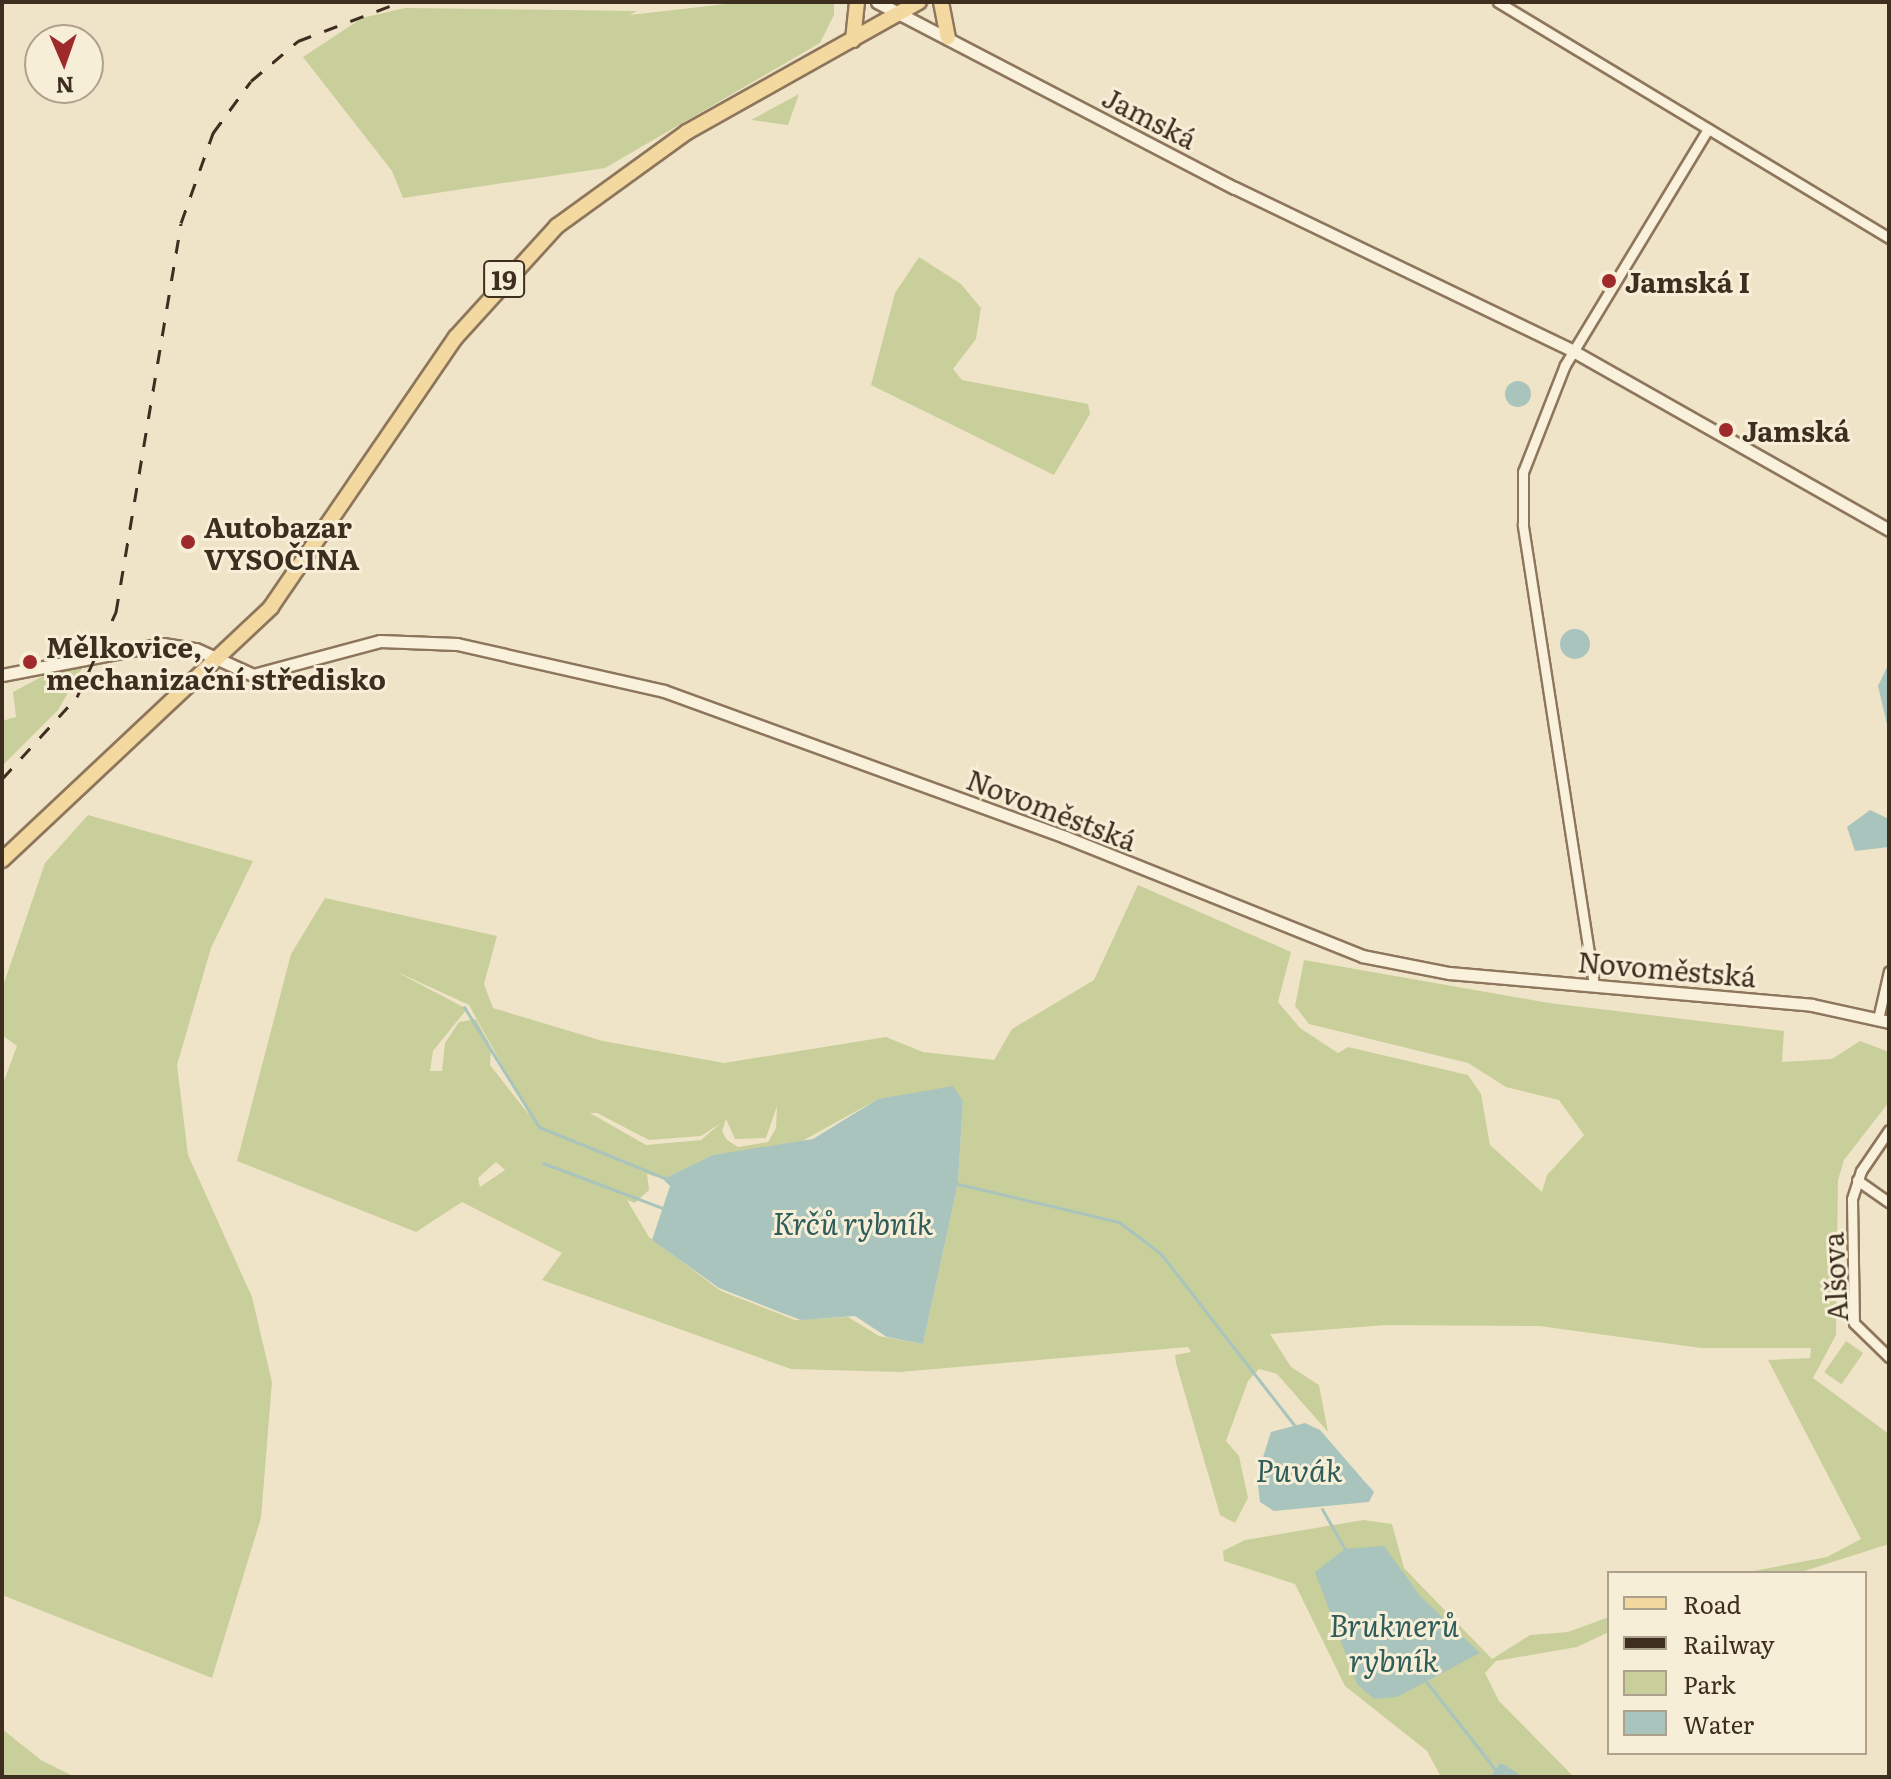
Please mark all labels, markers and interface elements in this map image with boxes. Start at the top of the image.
north arrow [24,24,104,104]
text: N [55,70,75,103]
street label: Jamská [1097,79,1203,155]
road number: 19 [482,257,526,301]
place label: Jamská I [1625,264,1750,298]
marker: Jamská I [1600,272,1618,290]
place label: Jamská [1742,413,1850,447]
marker: Jamská [1717,421,1735,439]
place label: Autobazar VYSOČINA [204,509,359,575]
marker: Autobazar VYSOČINA [179,533,197,551]
place label: Mělkovice, mechanizační středisko [46,629,386,695]
marker: Mělkovice, mechanizační středisko [21,653,39,671]
street label: Novoměstská [962,761,1142,857]
street label: Novoměstská [1576,943,1758,993]
water label: Krčů rybník [773,1204,933,1240]
street label: Alšova [1815,1231,1853,1323]
water label: Puvák [1256,1451,1342,1487]
legend [1607,1571,1867,1755]
text: Road [1683,1586,1741,1621]
water label: Bruknerů rybník [1329,1606,1459,1676]
text: Railway [1683,1626,1775,1661]
text: Park [1683,1666,1736,1701]
text: Water [1683,1706,1754,1741]

